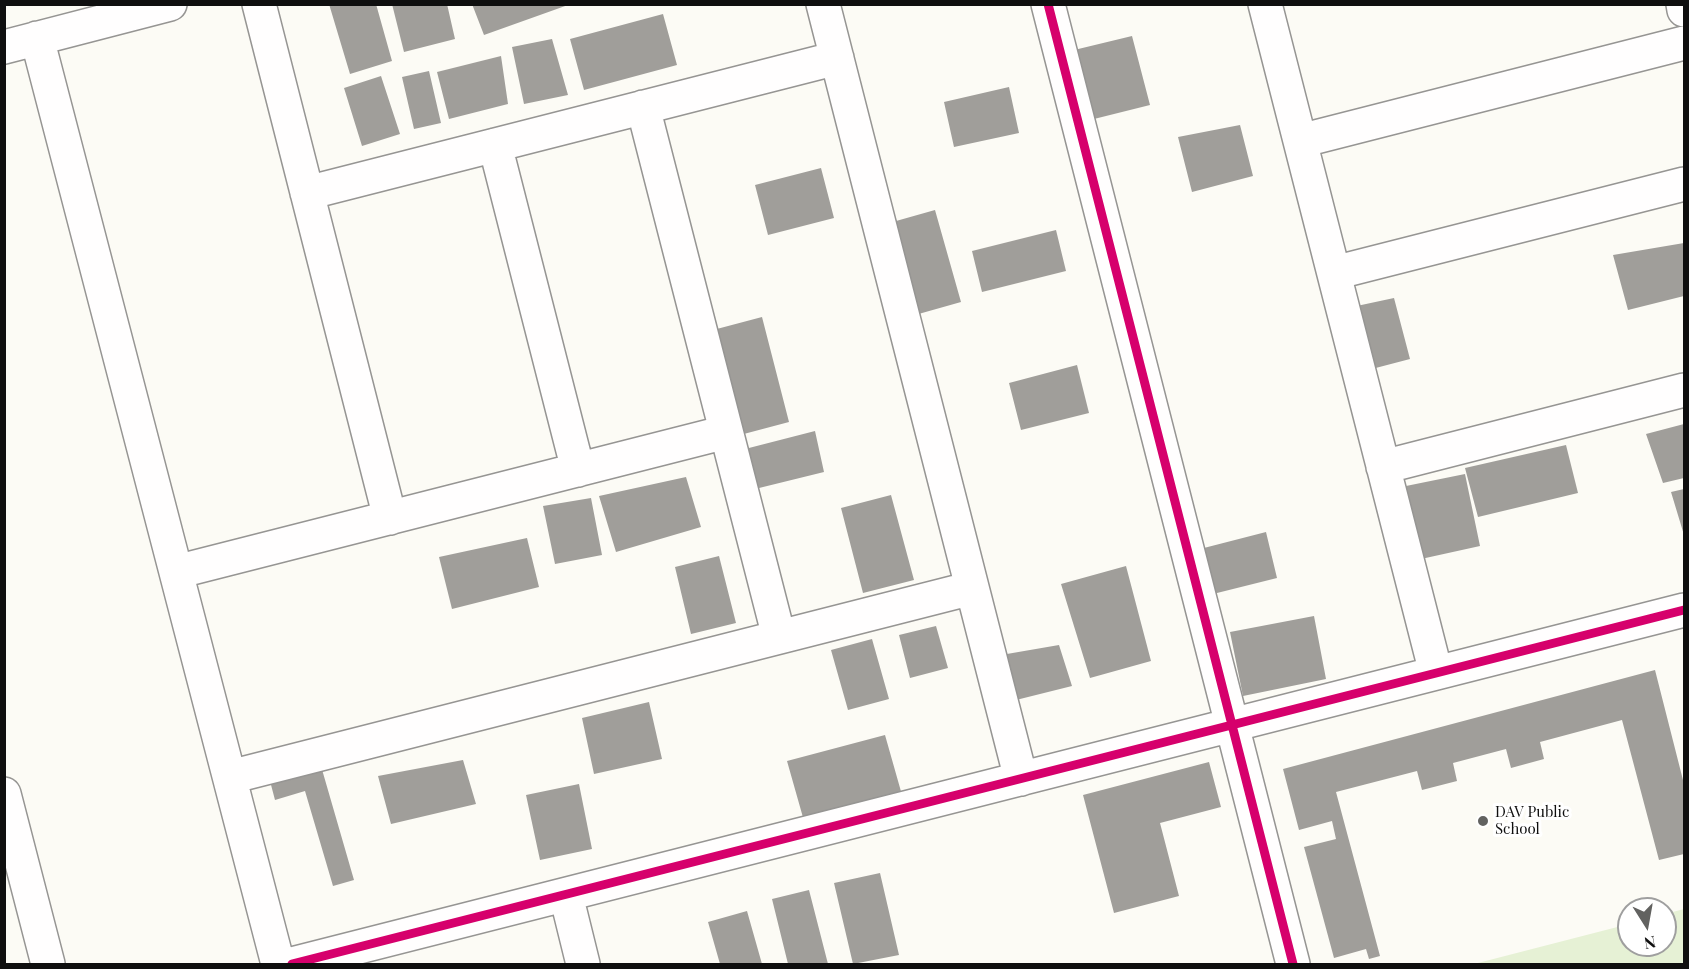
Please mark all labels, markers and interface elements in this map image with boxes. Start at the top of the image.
place label: DAV Public School [1495,803,1569,838]
marker: DAV Public School [1476,814,1490,828]
north arrow [1617,897,1677,957]
text: N [1642,932,1658,955]

